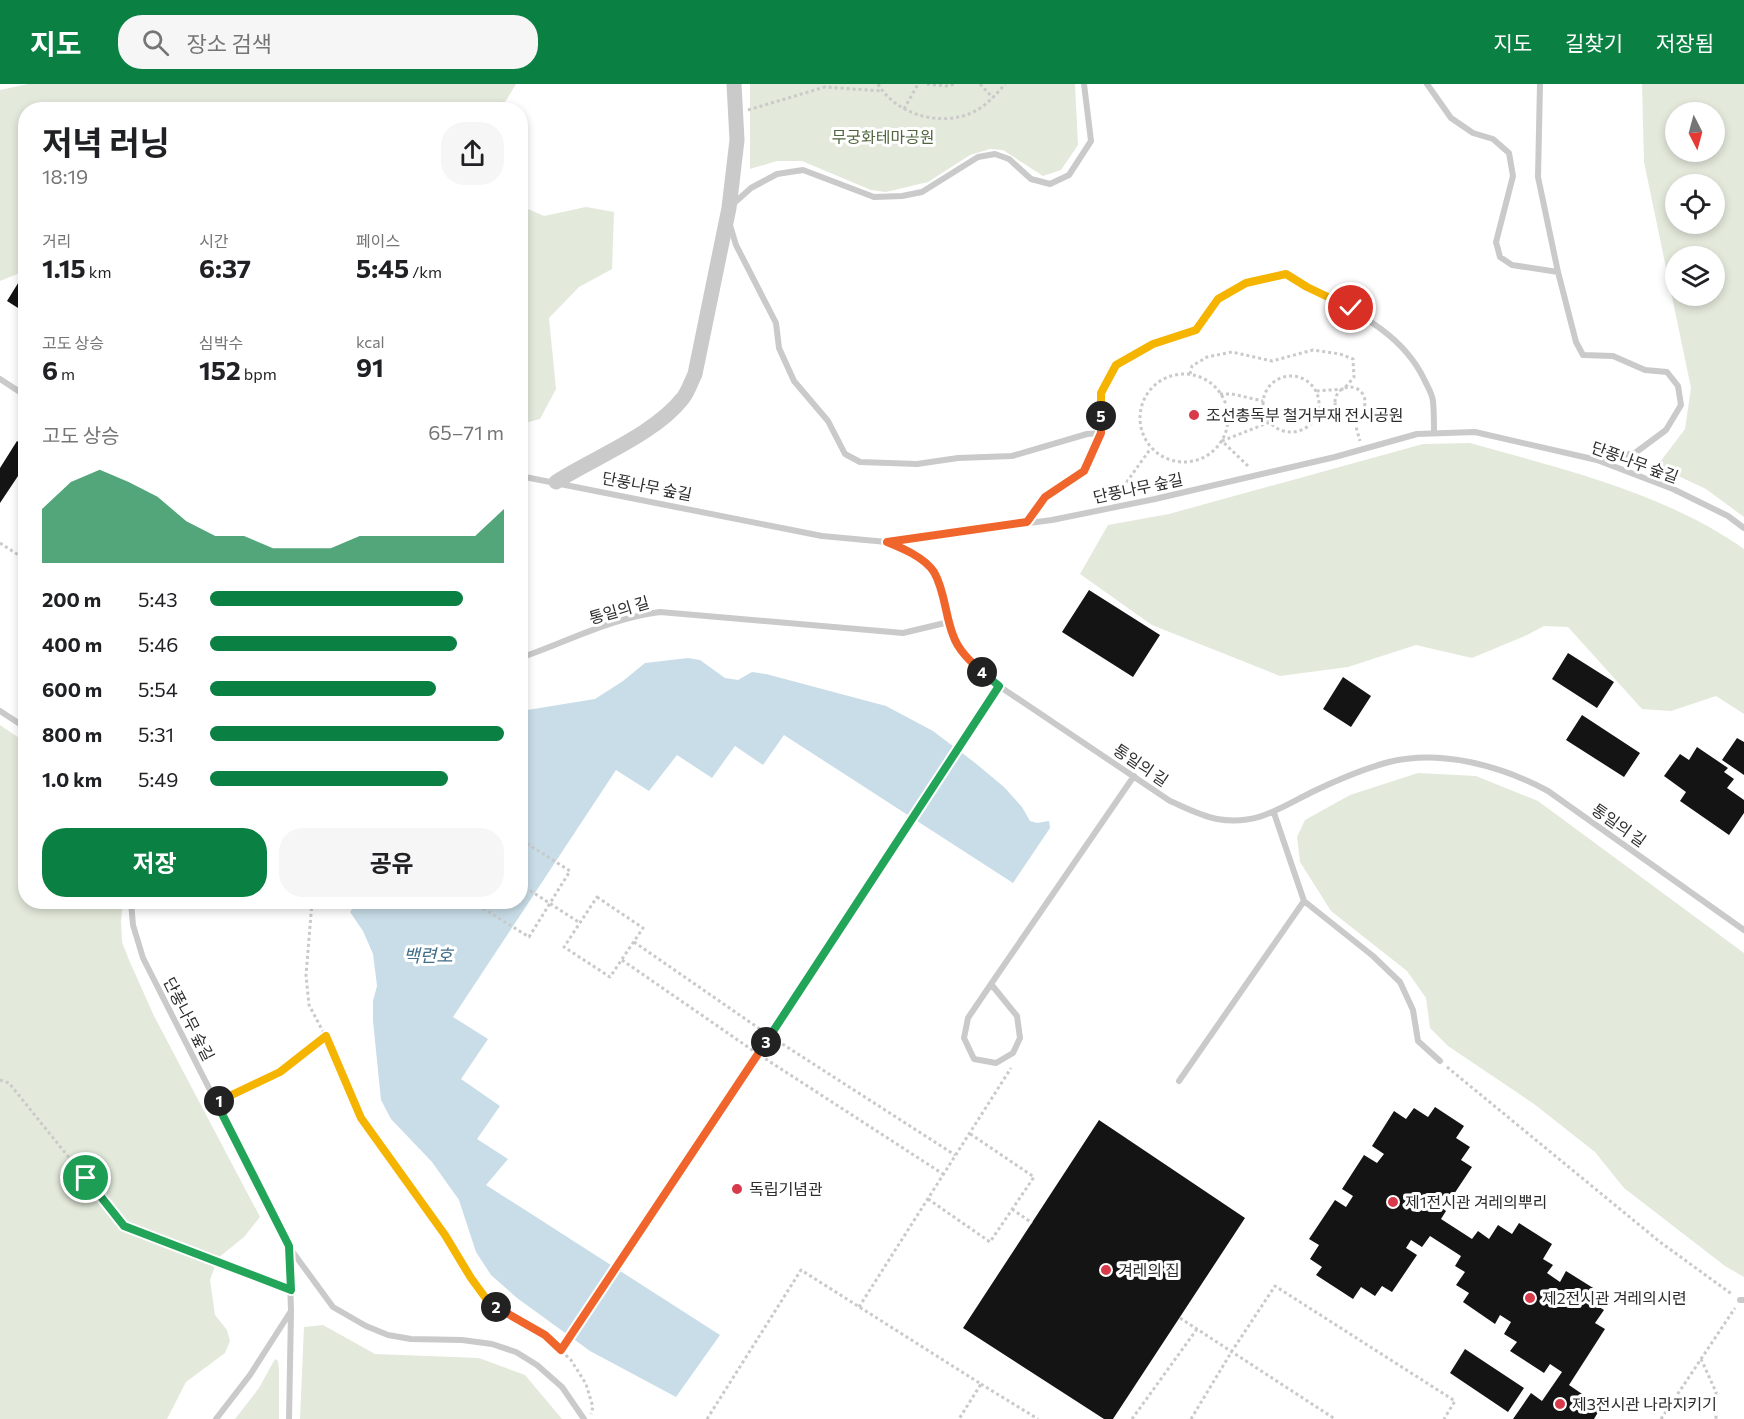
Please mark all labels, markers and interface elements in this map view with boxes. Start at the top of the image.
search box [118,15,538,69]
text: 지도 [30,26,82,60]
icon: search [139,26,172,59]
text: 장소 검색 [187,30,272,57]
text: 지도 [1493,30,1532,55]
text: 길찾기 [1565,30,1623,55]
text: 저장됨 [1656,30,1714,55]
north arrow [1665,102,1725,162]
map controls [1665,102,1725,306]
text: 저녁 러닝 [42,121,170,162]
button: share [441,122,504,185]
park label: 무궁화테마공원 [831,127,935,146]
text: 18:19 [42,164,88,188]
button: locate [1665,174,1725,234]
text: 거리 [42,231,71,250]
text: 시간 [199,231,228,250]
text: 페이스 [356,231,400,250]
button: layers [1665,246,1725,306]
text: 1.15 [42,252,86,283]
text: 6:37 [199,252,251,283]
text: 5:45 [356,252,409,283]
text: km [86,262,111,281]
text: /km [409,262,442,281]
pin [1325,282,1376,333]
icon: check [1334,291,1367,324]
text: kcal [356,332,385,351]
text: 고도 상승 [42,333,104,352]
text: 심박수 [199,333,243,352]
text: 91 [356,351,384,382]
text: 6 [42,354,58,385]
text: 152 [199,354,241,385]
text: m [58,364,75,383]
text: bpm [241,364,277,383]
pin: 5 [1086,401,1116,431]
place label: 조선총독부 철거부재 전시공원 [1206,405,1404,424]
text: 5 [1096,406,1106,425]
marker: 조선총독부 철거부재 전시공원 [1187,408,1201,422]
text: 65–71 m [428,420,504,444]
text: 고도 상승 [42,423,119,447]
street label: 단풍나무 숲길 [1589,437,1681,486]
street label: 단풍나무 숲길 [600,467,694,504]
street label: 단풍나무 숲길 [1091,469,1185,506]
text: 200 m [42,587,101,611]
text: 5:43 [138,587,178,611]
street label: 통일의 길 [586,592,651,627]
text: 400 m [42,632,102,656]
text: 5:46 [138,632,178,656]
pin: 4 [967,657,997,687]
text: 4 [977,662,987,681]
text: 600 m [42,677,102,701]
text: 5:54 [138,677,178,701]
text: 800 m [42,722,102,746]
text: 5:31 [138,722,174,746]
street label: 통일의 길 [1110,739,1172,790]
text: 1.0 km [42,767,102,791]
text: 5:49 [138,767,178,791]
street label: 통일의 길 [1588,799,1650,850]
button: 저장 [42,828,267,897]
button: 공유 [279,828,504,897]
water label: 백련호 [403,944,454,966]
street label: 단풍나무 숲길 [160,974,219,1064]
pin: 3 [751,1027,781,1057]
text: 3 [761,1032,771,1051]
pin: 1 [204,1086,234,1116]
text: 1 [215,1091,223,1110]
pin [60,1152,111,1203]
icon: arrive [69,1161,102,1194]
place label: 독립기념관 [749,1179,823,1198]
marker: 독립기념관 [730,1182,744,1196]
place label: 제1전시관 겨레의뿌리 [1405,1192,1547,1211]
marker: 제1전시관 겨레의뿌리 [1386,1195,1400,1209]
place label: 겨레의 집 [1118,1260,1180,1279]
marker: 겨레의 집 [1099,1263,1113,1277]
place label: 제2전시관 겨레의시련 [1542,1288,1686,1307]
marker: 제2전시관 겨레의시련 [1523,1291,1537,1305]
pin: 2 [481,1292,511,1322]
text: 2 [491,1297,501,1316]
place label: 제3전시관 나라지키기 [1572,1394,1717,1413]
marker: 제3전시관 나라지키기 [1553,1397,1567,1411]

